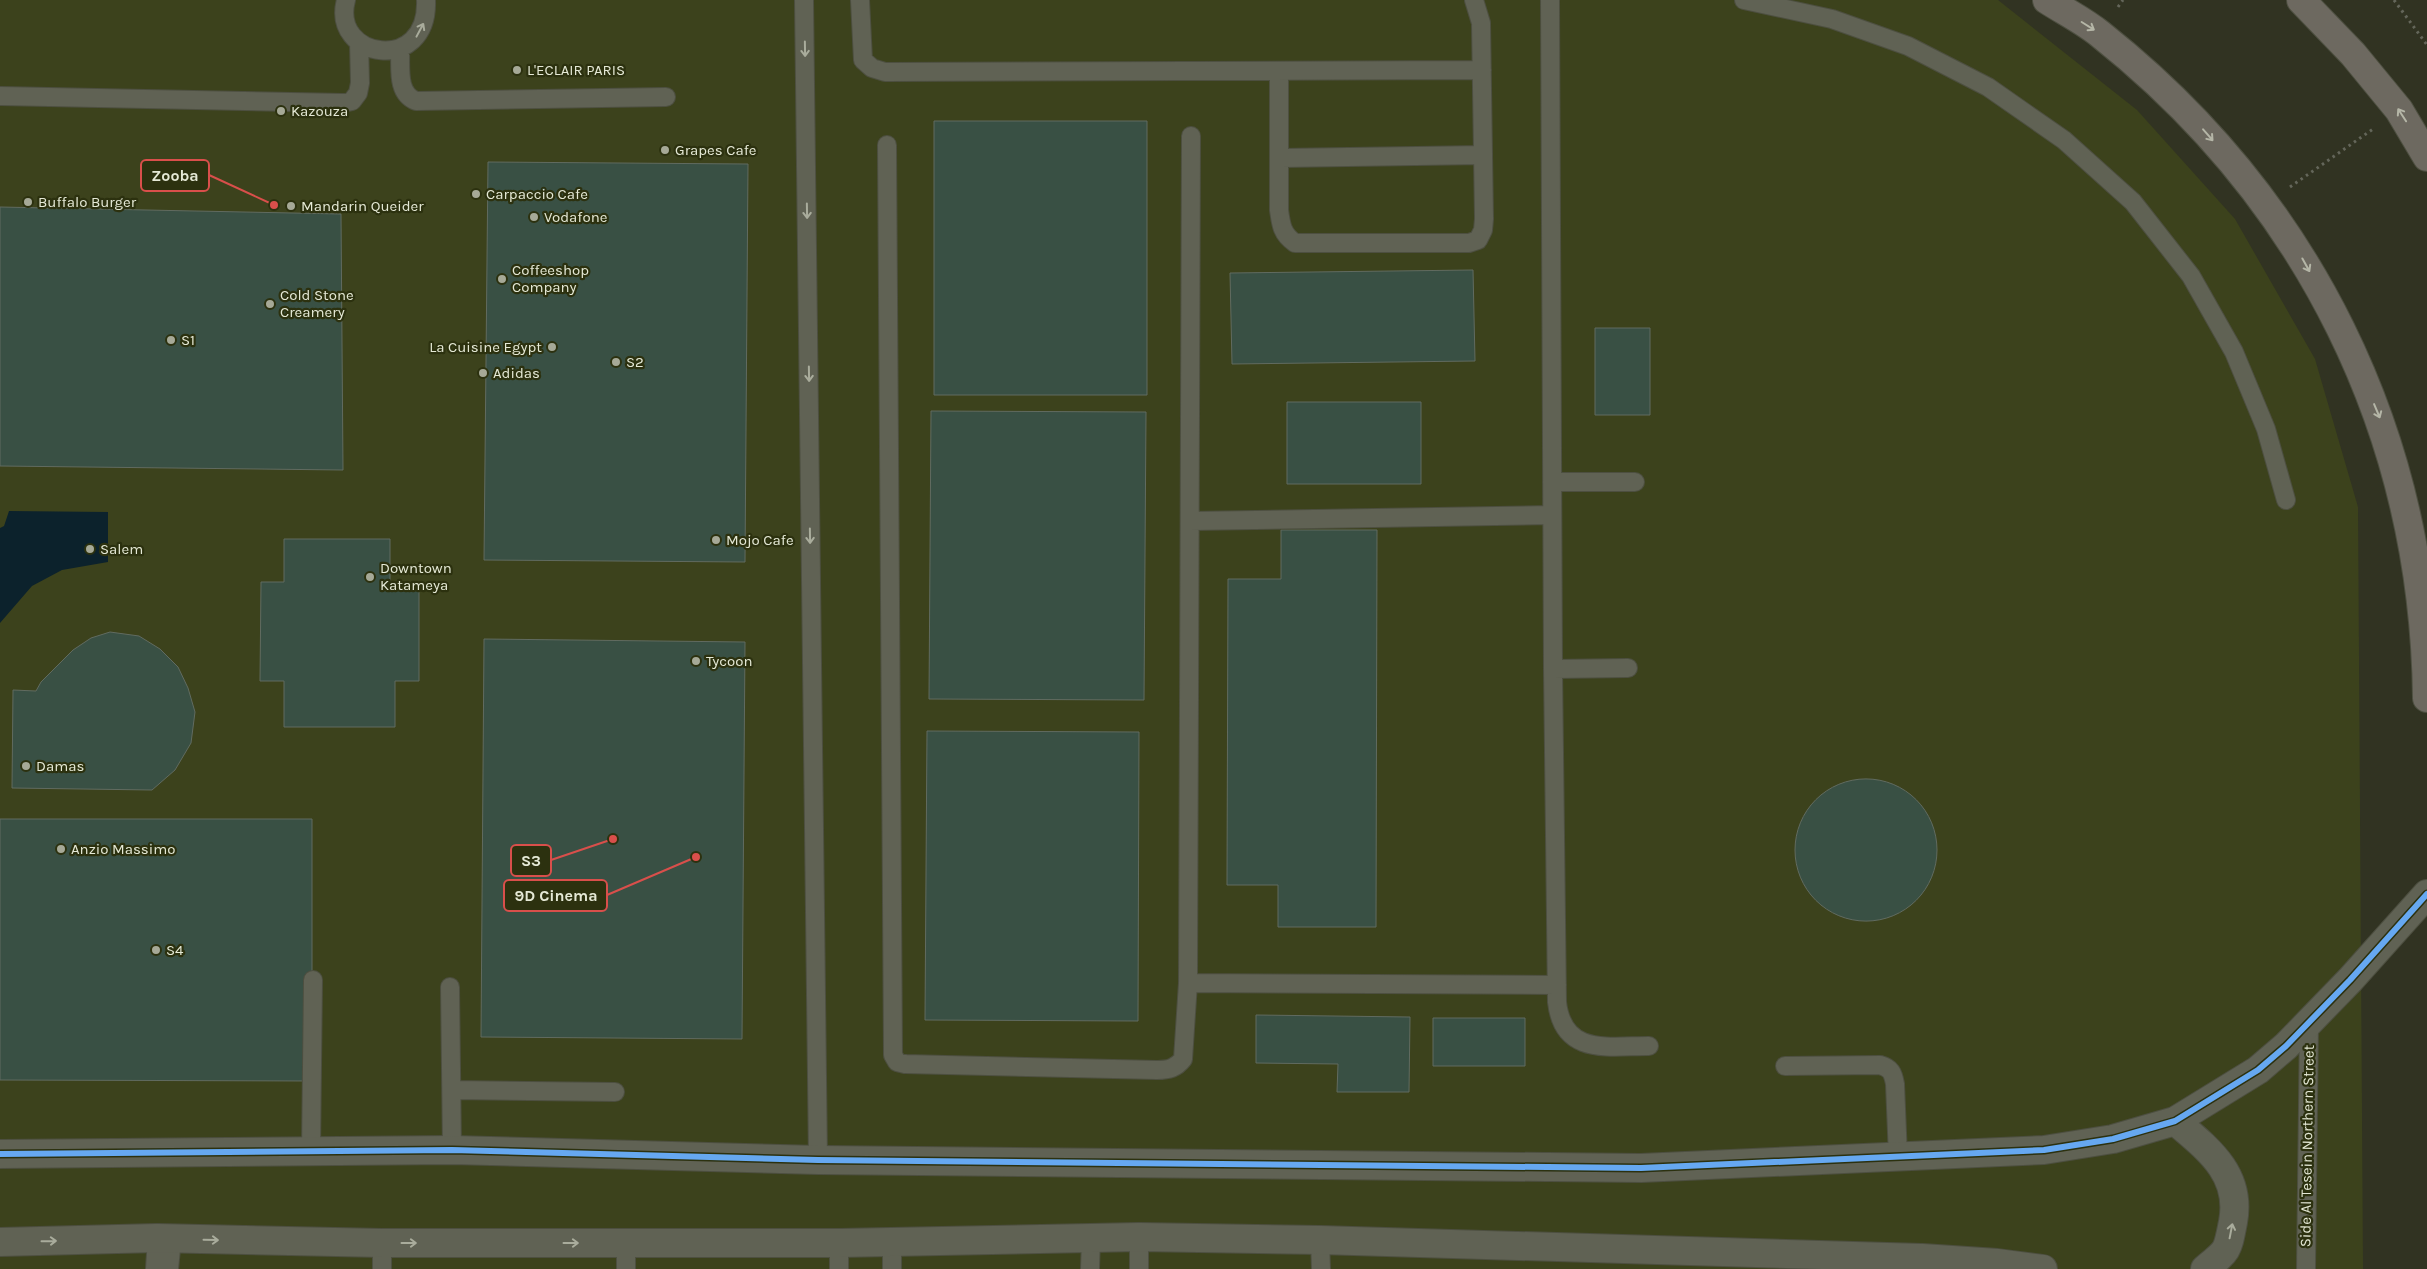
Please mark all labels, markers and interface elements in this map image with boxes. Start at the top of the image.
one-way arrow [2081,21,2095,31]
one-way arrow [415,22,425,37]
one-way arrow [800,40,810,56]
place label: L'ECLAIR PARIS [527,61,625,79]
marker: L'ECLAIR PARIS [511,64,523,76]
place label: Kazouza [291,102,348,120]
marker: Kazouza [275,105,287,117]
one-way arrow [2396,108,2407,122]
one-way arrow [2203,129,2214,142]
place label: Grapes Cafe [675,141,757,159]
marker: Grapes Cafe [659,144,671,156]
callout: Zooba [141,160,209,191]
text: Zooba [151,166,199,185]
place label: Carpaccio Cafe [486,185,588,203]
marker: Carpaccio Cafe [470,188,482,200]
place label: Buffalo Burger [38,193,137,211]
marker: Buffalo Burger [22,196,34,208]
place label: Mandarin Queider [301,197,424,215]
marker: Mandarin Queider [285,200,297,212]
one-way arrow [802,202,812,219]
place label: Vodafone [544,208,607,226]
marker: Vodafone [528,211,540,223]
one-way arrow [2301,257,2311,272]
place label: Coffeeshop Company [512,261,589,296]
marker: Coffeeshop Company [496,273,508,285]
place label: Cold Stone Creamery [280,286,354,321]
marker: Cold Stone Creamery [264,298,276,310]
place label: S1 [181,331,195,349]
marker: S1 [165,334,177,346]
place label: La Cuisine Egypt [429,338,542,356]
marker: La Cuisine Egypt [546,341,558,353]
place label: S2 [626,353,644,371]
marker: S2 [610,356,622,368]
place label: Adidas [493,364,540,382]
one-way arrow [804,365,814,381]
marker: Adidas [477,367,489,379]
one-way arrow [2372,403,2382,418]
one-way arrow [806,528,815,544]
place label: Mojo Cafe [726,531,794,549]
marker: Mojo Cafe [710,534,722,546]
place label: Salem [100,540,143,558]
marker: Salem [84,543,96,555]
place label: Downtown Katameya [380,559,452,594]
marker: Downtown Katameya [364,571,376,583]
place label: Tycoon [706,652,753,670]
marker: Tycoon [690,655,702,667]
place label: Damas [36,757,84,775]
marker: Damas [20,760,32,772]
place label: Anzio Massimo [71,840,175,858]
marker: Anzio Massimo [55,843,67,855]
callout: S3 [511,845,551,876]
text: S3 [521,851,541,870]
callout: 9D Cinema [504,880,607,911]
text: 9D Cinema [514,886,598,905]
place label: S4 [166,941,184,959]
marker: S4 [150,944,162,956]
street label: Side Al Tesein Northern Street [2296,1044,2318,1247]
one-way arrow [2226,1223,2236,1239]
one-way arrow [202,1235,219,1245]
one-way arrow [40,1236,56,1245]
one-way arrow [400,1238,416,1248]
one-way arrow [562,1238,579,1248]

